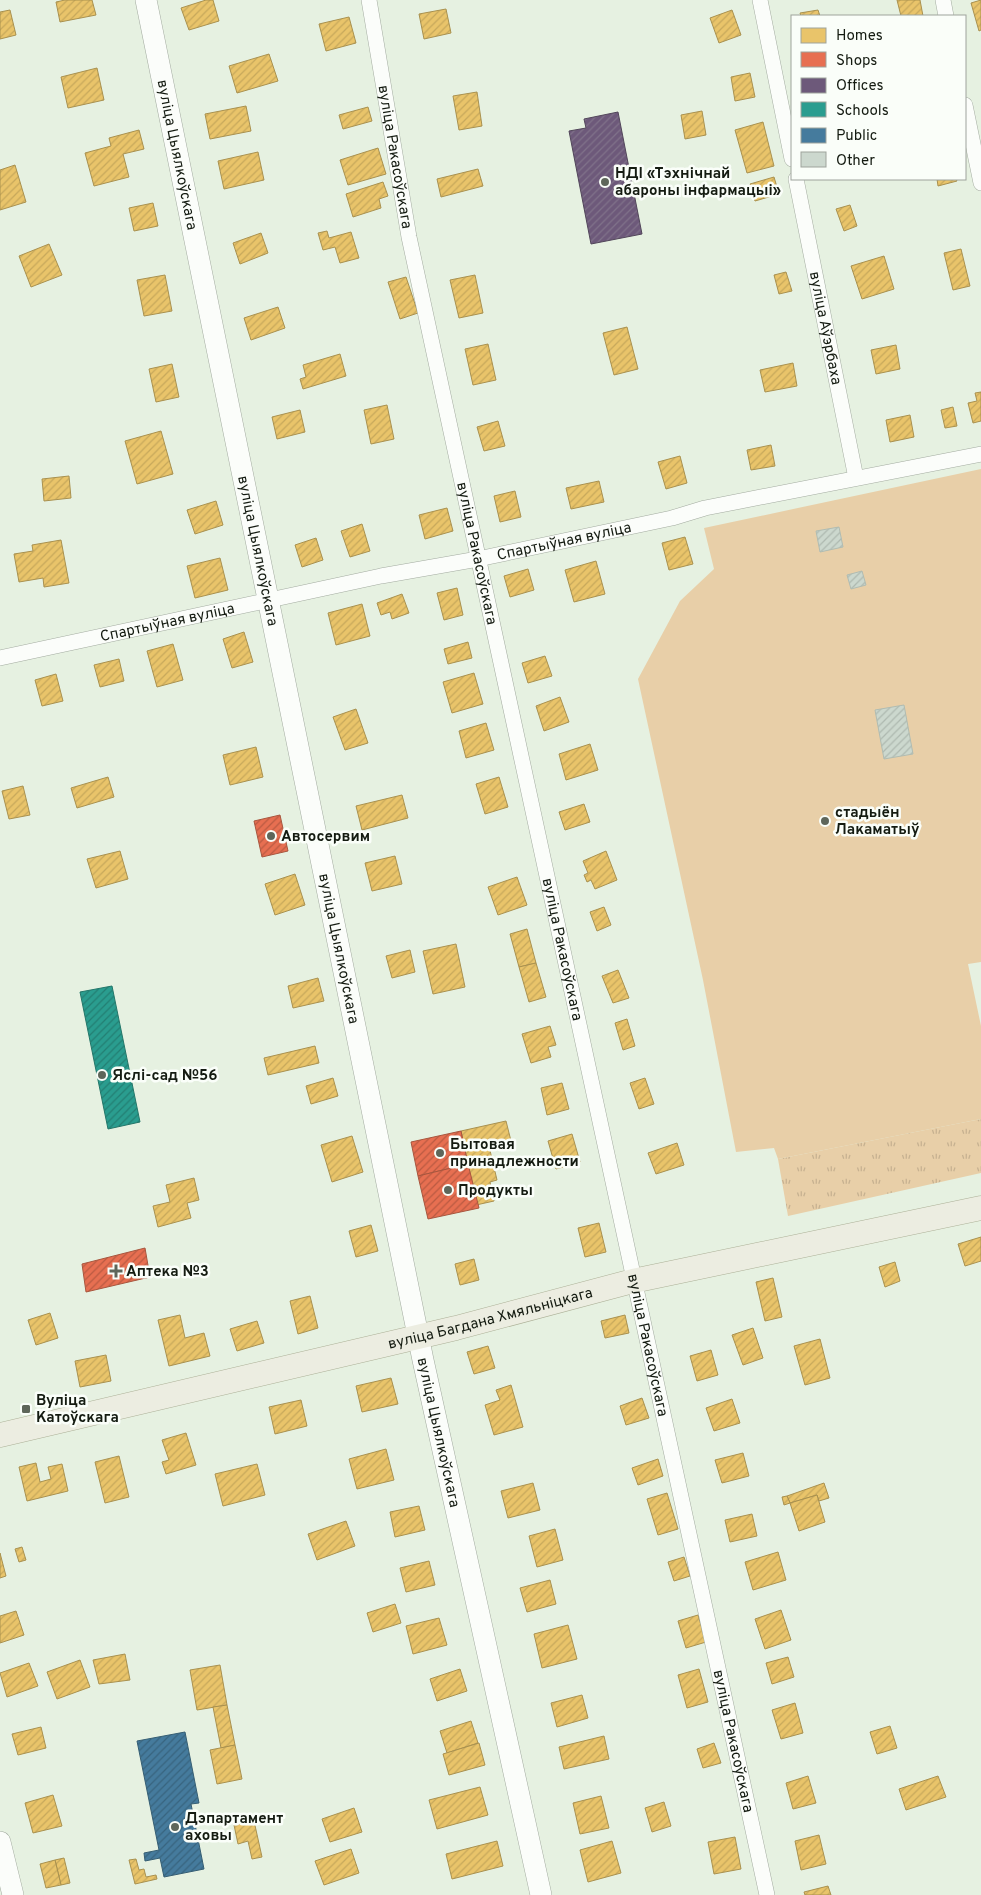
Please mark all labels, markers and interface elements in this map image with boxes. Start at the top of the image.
legend [791,15,966,180]
text: Homes [836,27,883,46]
text: Shops [836,52,877,71]
text: Offices [836,77,883,96]
street label: вуліца Цыялкоўскага [151,78,201,232]
street label: вуліца Ракасоўскага [373,84,415,230]
text: Schools [836,102,889,121]
text: Public [836,127,877,146]
text: Other [836,152,875,171]
place label: НДІ «Тэхнічнай абароны інфармацыі» [615,165,781,201]
marker: НДІ «Тэхнічнай абароны інфармацыі» [599,176,611,188]
street label: вуліца Аўэрбаха [804,270,845,387]
street label: вуліца Цыялкоўскага [232,474,281,628]
street label: вуліца Ракасоўскага [451,481,500,627]
street label: Спартыўная вуліца [495,519,633,566]
street label: Спартыўная вуліца [99,600,236,647]
place label: стадыён Лакаматыў [835,804,920,840]
marker: стадыён Лакаматыў [819,815,831,827]
place label: Автосервим [281,828,370,847]
marker: Автосервим [265,830,277,842]
street label: вуліца Цыялкоўскага [313,872,362,1026]
street label: вуліца Ракасоўскага [537,876,586,1023]
place label: Яслі-сад №56 [112,1067,217,1086]
marker: Яслі-сад №56 [96,1069,108,1081]
place label: Бытовая принадлежности [450,1136,579,1172]
marker: Бытовая принадлежности [434,1147,446,1159]
place label: Продукты [458,1182,533,1201]
marker: Продукты [442,1184,454,1196]
place label: Аптека №3 [126,1263,209,1282]
marker: Аптека №3 [110,1265,122,1277]
street label: вуліца Ракасоўскага [622,1272,671,1419]
street label: вуліца Багдана Хмяльніцкага [386,1284,595,1355]
street label: вуліца Цыялкоўскага [412,1356,463,1509]
place label: Вуліца Катоўскага [36,1392,119,1428]
marker: Вуліца Катоўскага [20,1403,32,1415]
street label: вуліца Ракасоўскага [708,1668,757,1814]
place label: Дэпартамент аховы [185,1810,283,1846]
marker: Дэпартамент аховы [169,1821,181,1833]

